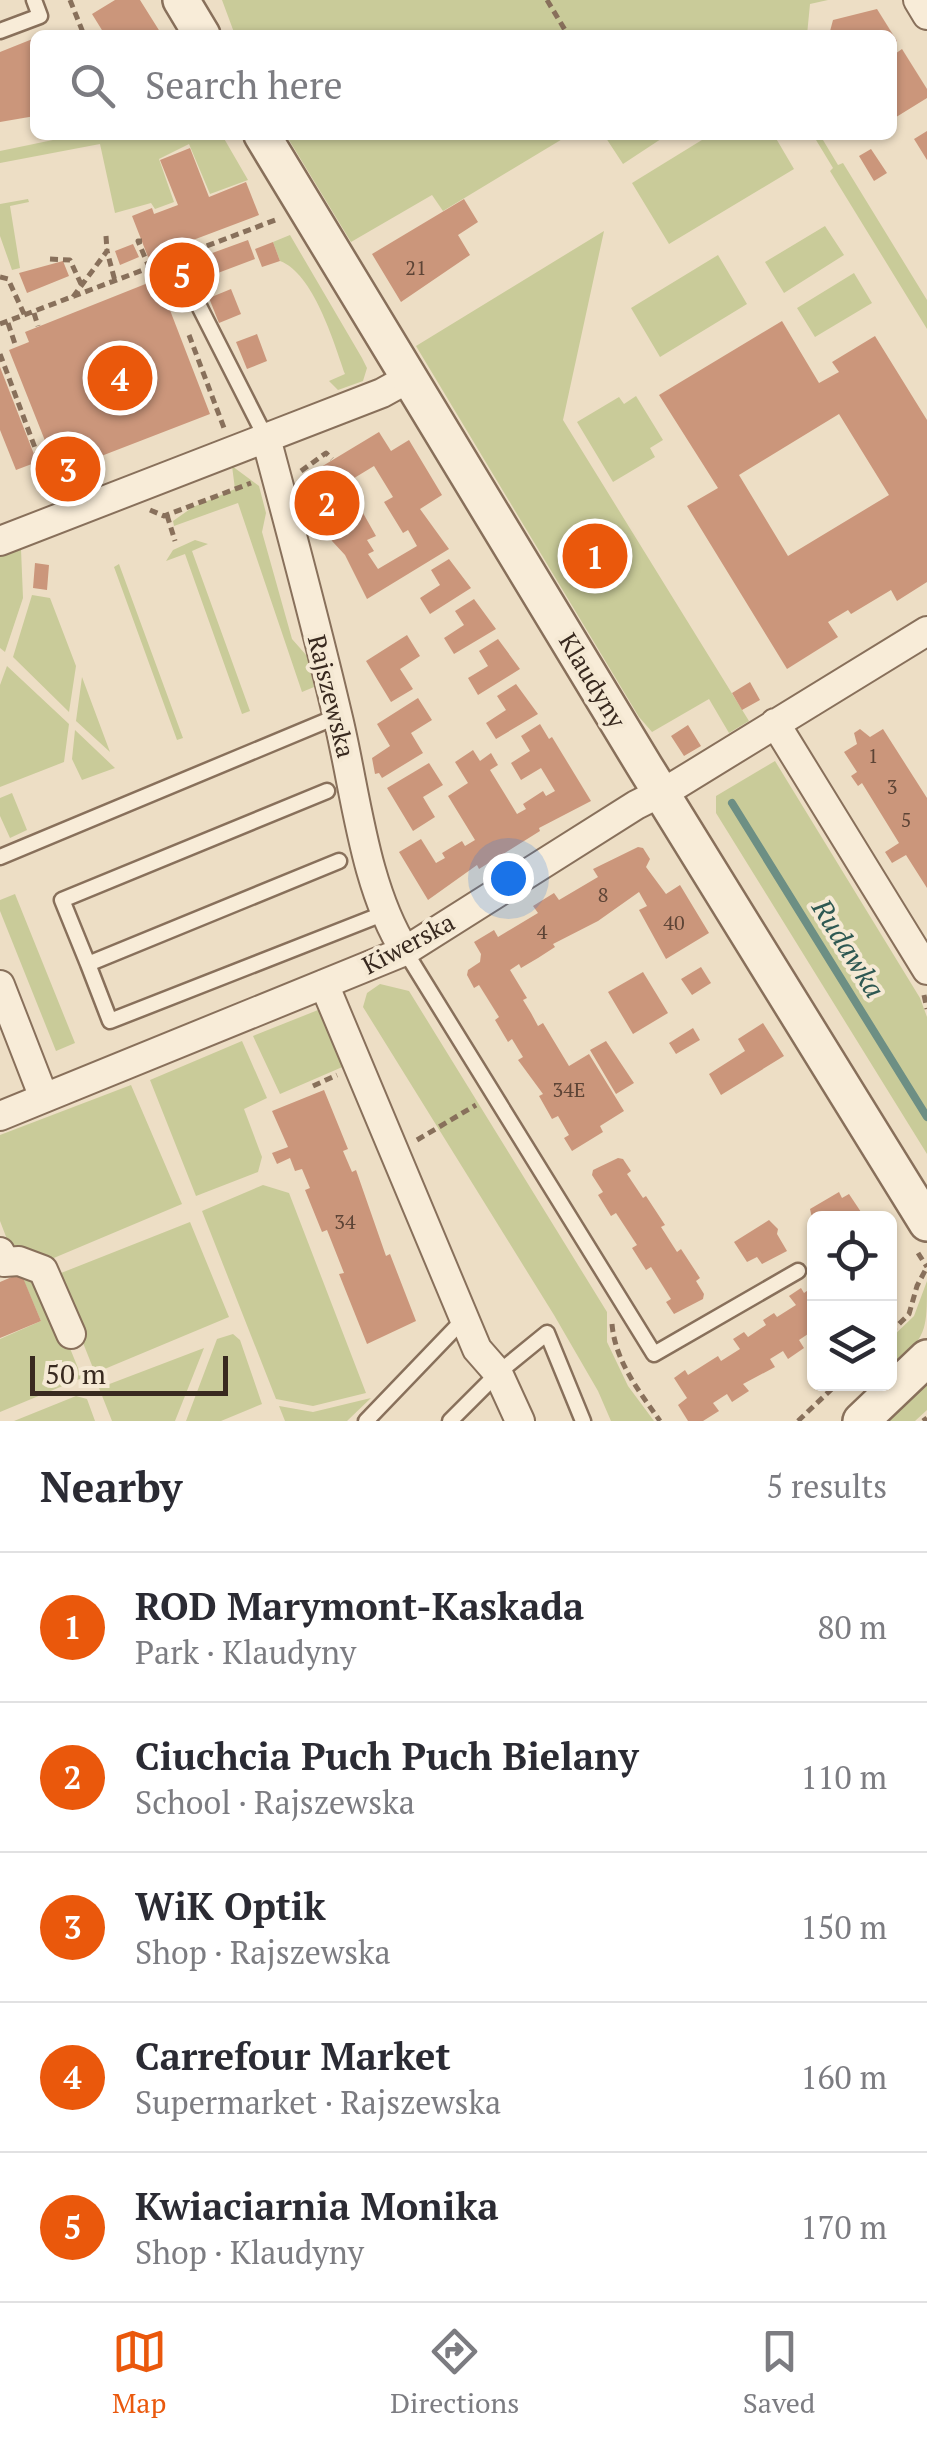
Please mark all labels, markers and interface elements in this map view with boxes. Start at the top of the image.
search box [30,30,897,140]
icon: search [65,58,120,113]
text: Search here [145,60,343,110]
pin: 5 [150,238,214,312]
house number: 21 [405,254,427,281]
pin: 4 [88,340,152,416]
pin: 3 [36,432,100,506]
pin: 2 [294,466,360,540]
pin: 1 [562,518,628,594]
street label: Klaudyny [552,627,634,734]
street label: Rajszewska [301,631,363,761]
house number: 1 [868,742,878,769]
house number: 3 [887,773,897,800]
house number: 5 [901,806,911,833]
your location [483,853,534,904]
house number: 8 [598,881,608,908]
water label: Rudawka [804,891,894,1004]
street label: Kiwerska [356,905,460,981]
house number: 40 [663,909,685,936]
house number: 4 [537,918,548,945]
house number: 34E [553,1076,585,1103]
house number: 34 [334,1208,356,1235]
map controls [807,1211,897,1391]
button: locate [807,1211,897,1301]
button: layers [807,1301,897,1391]
scale bar [30,1351,228,1396]
text: 50 m [45,1355,106,1392]
text: Nearby [40,1458,182,1514]
text: 5 results [766,1465,887,1507]
text: ROD Marymont-Kaskada [135,1581,584,1631]
text: 1 [63,1606,82,1648]
text: 80 m [817,1606,887,1648]
text: Park · Klaudyny [135,1631,356,1673]
text: Ciuchcia Puch Puch Bielany [135,1731,639,1781]
text: 2 [63,1756,82,1798]
text: 110 m [800,1756,887,1798]
text: School · Rajszewska [135,1781,415,1823]
text: WiK Optik [135,1881,326,1931]
text: 3 [63,1906,82,1948]
text: 150 m [800,1906,887,1948]
text: Shop · Rajszewska [135,1931,391,1973]
text: Carrefour Market [135,2031,451,2081]
text: 4 [63,2056,82,2098]
text: 160 m [800,2056,887,2098]
text: Supermarket · Rajszewska [135,2081,501,2123]
text: Kwiaciarnia Monika [135,2181,499,2231]
text: 5 [63,2206,82,2248]
text: 170 m [800,2206,887,2248]
text: Shop · Klaudyny [135,2231,364,2273]
tab: Map [112,2324,167,2421]
tab: Directions [390,2324,519,2421]
tab: Saved [743,2324,815,2421]

